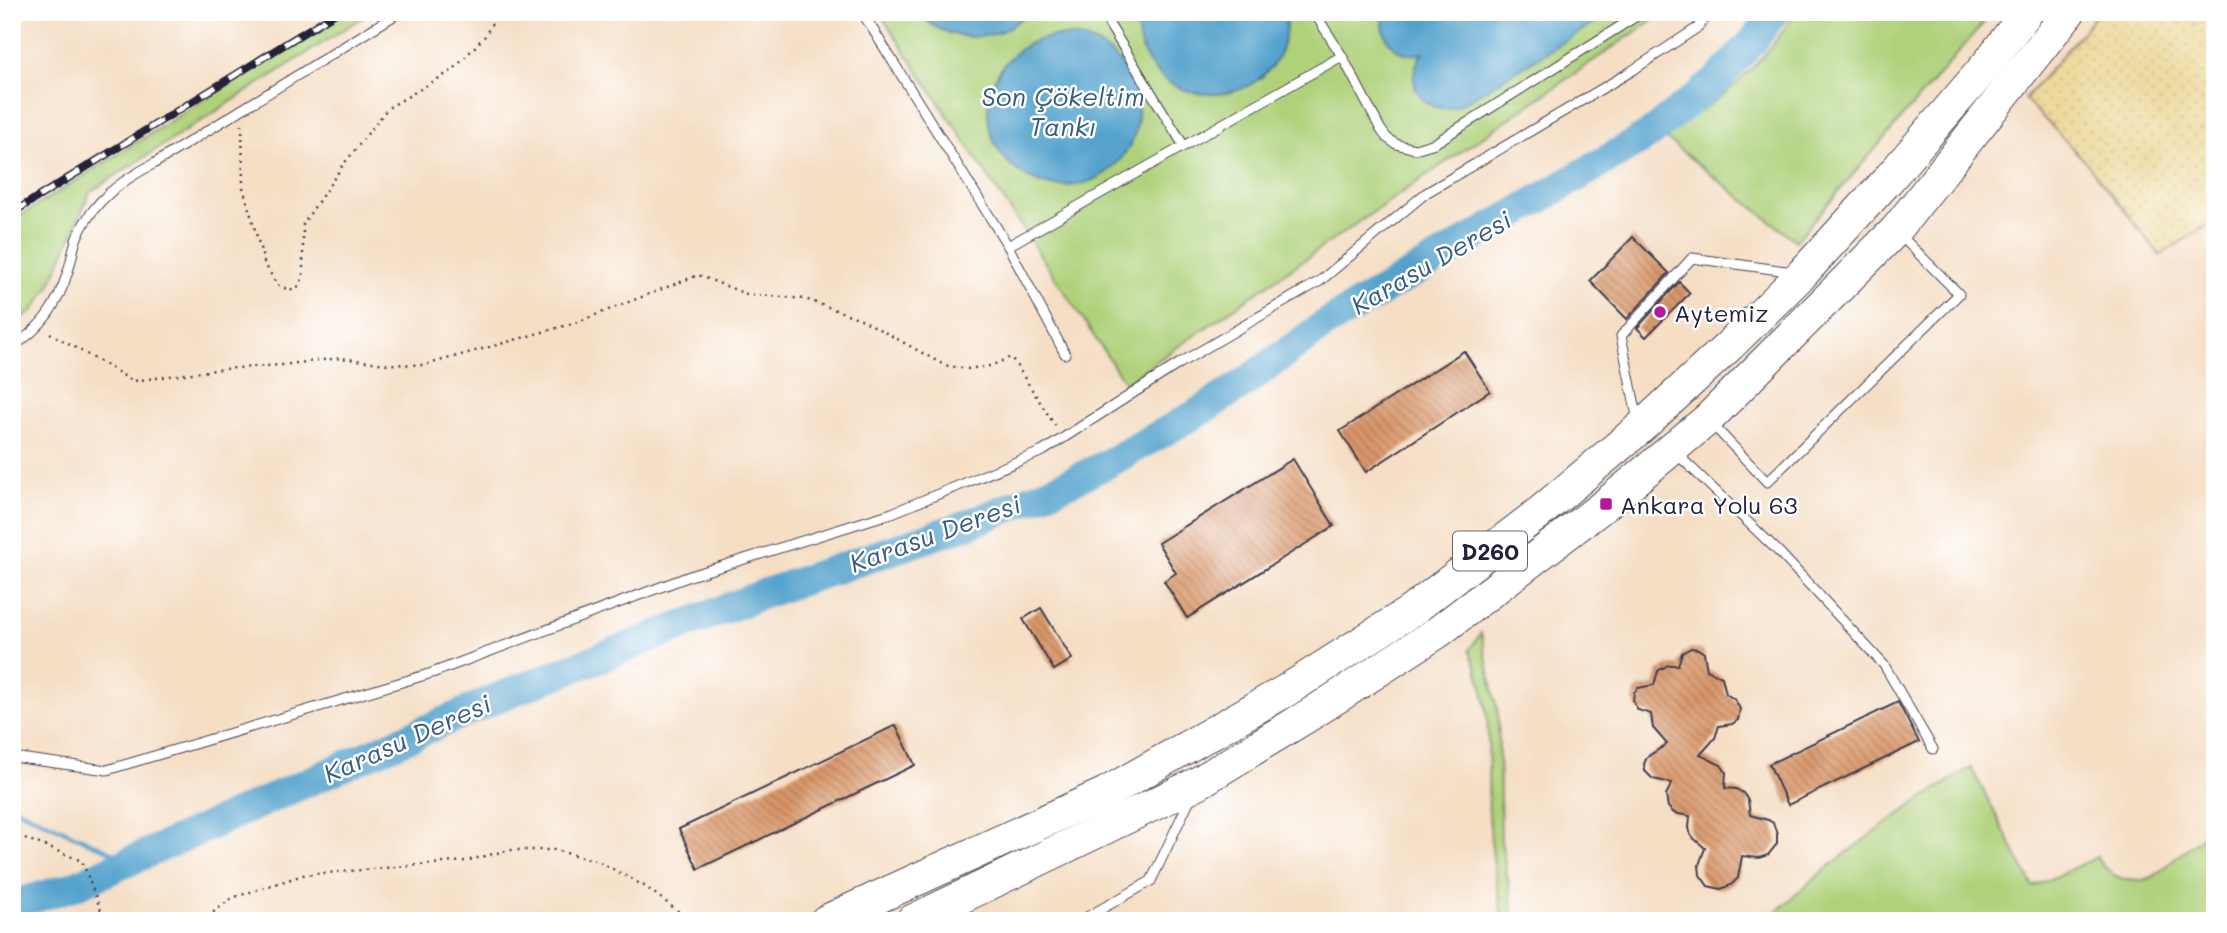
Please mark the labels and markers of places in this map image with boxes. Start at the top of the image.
place label: Aytemiz [1674,297,1768,328]
marker: Aytemiz [1652,304,1668,320]
place label: Ankara Yolu 63 [1620,489,1798,520]
marker: Ankara Yolu 63 [1598,496,1614,512]

